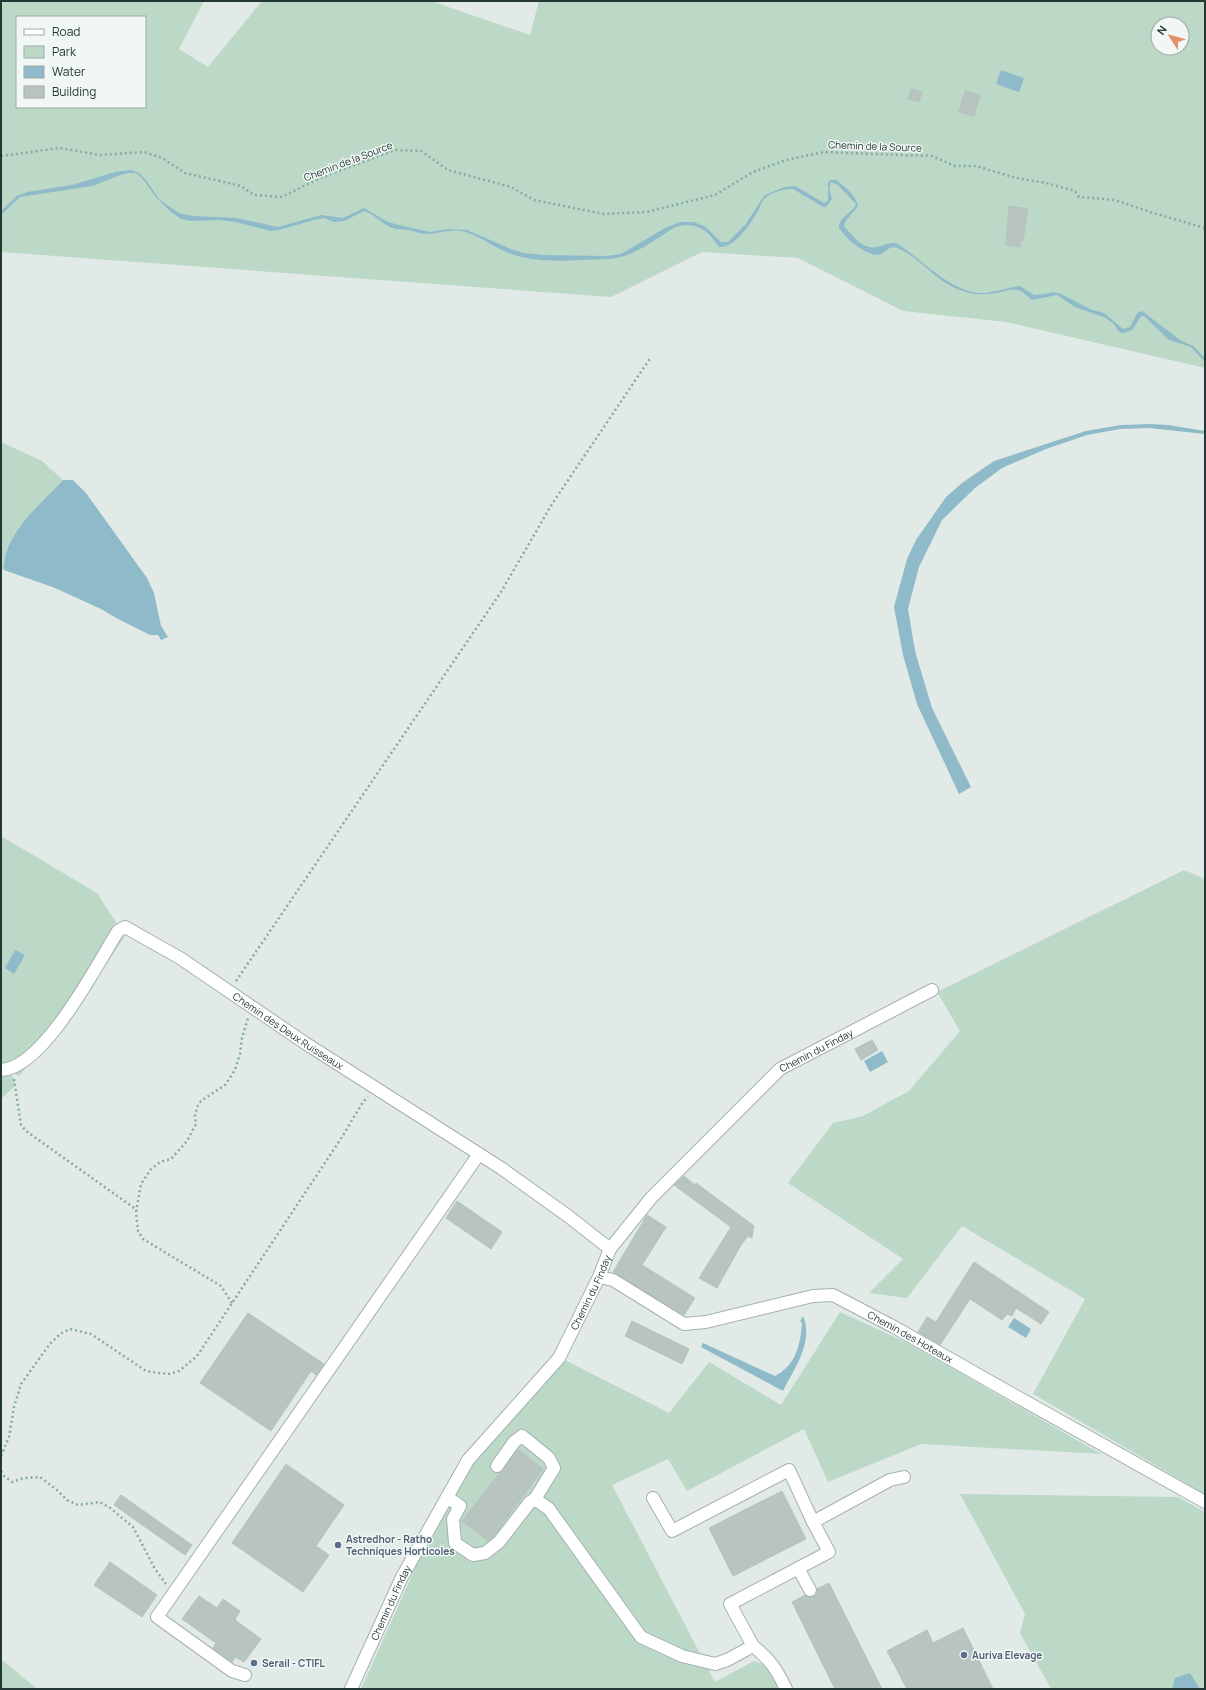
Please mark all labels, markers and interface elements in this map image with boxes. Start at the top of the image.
legend [16,16,146,108]
north arrow [1150,16,1190,56]
text: N [1153,22,1170,37]
text: Road [52,23,80,40]
text: Park [52,43,77,60]
text: Water [52,63,86,80]
text: Building [52,83,96,100]
street label: Chemin de la Source [828,137,922,155]
street label: Chemin de la Source [302,138,395,184]
street label: Chemin des Deux Ruisseaux [230,989,347,1073]
street label: Chemin du Finday [777,1025,856,1075]
street label: Chemin du Finday [567,1252,614,1332]
street label: Chemin des Hoteaux [865,1307,956,1367]
place label: Astredhor - Ratho Techniques Horticoles [346,1532,455,1558]
marker: Astredhor - Ratho Techniques Horticoles [333,1540,343,1550]
street label: Chemin du Finday [367,1562,415,1642]
place label: Auriva Elevage [972,1648,1042,1662]
marker: Auriva Elevage [959,1650,969,1660]
place label: Serail - CTIFL [262,1656,326,1670]
marker: Serail - CTIFL [249,1658,259,1668]

